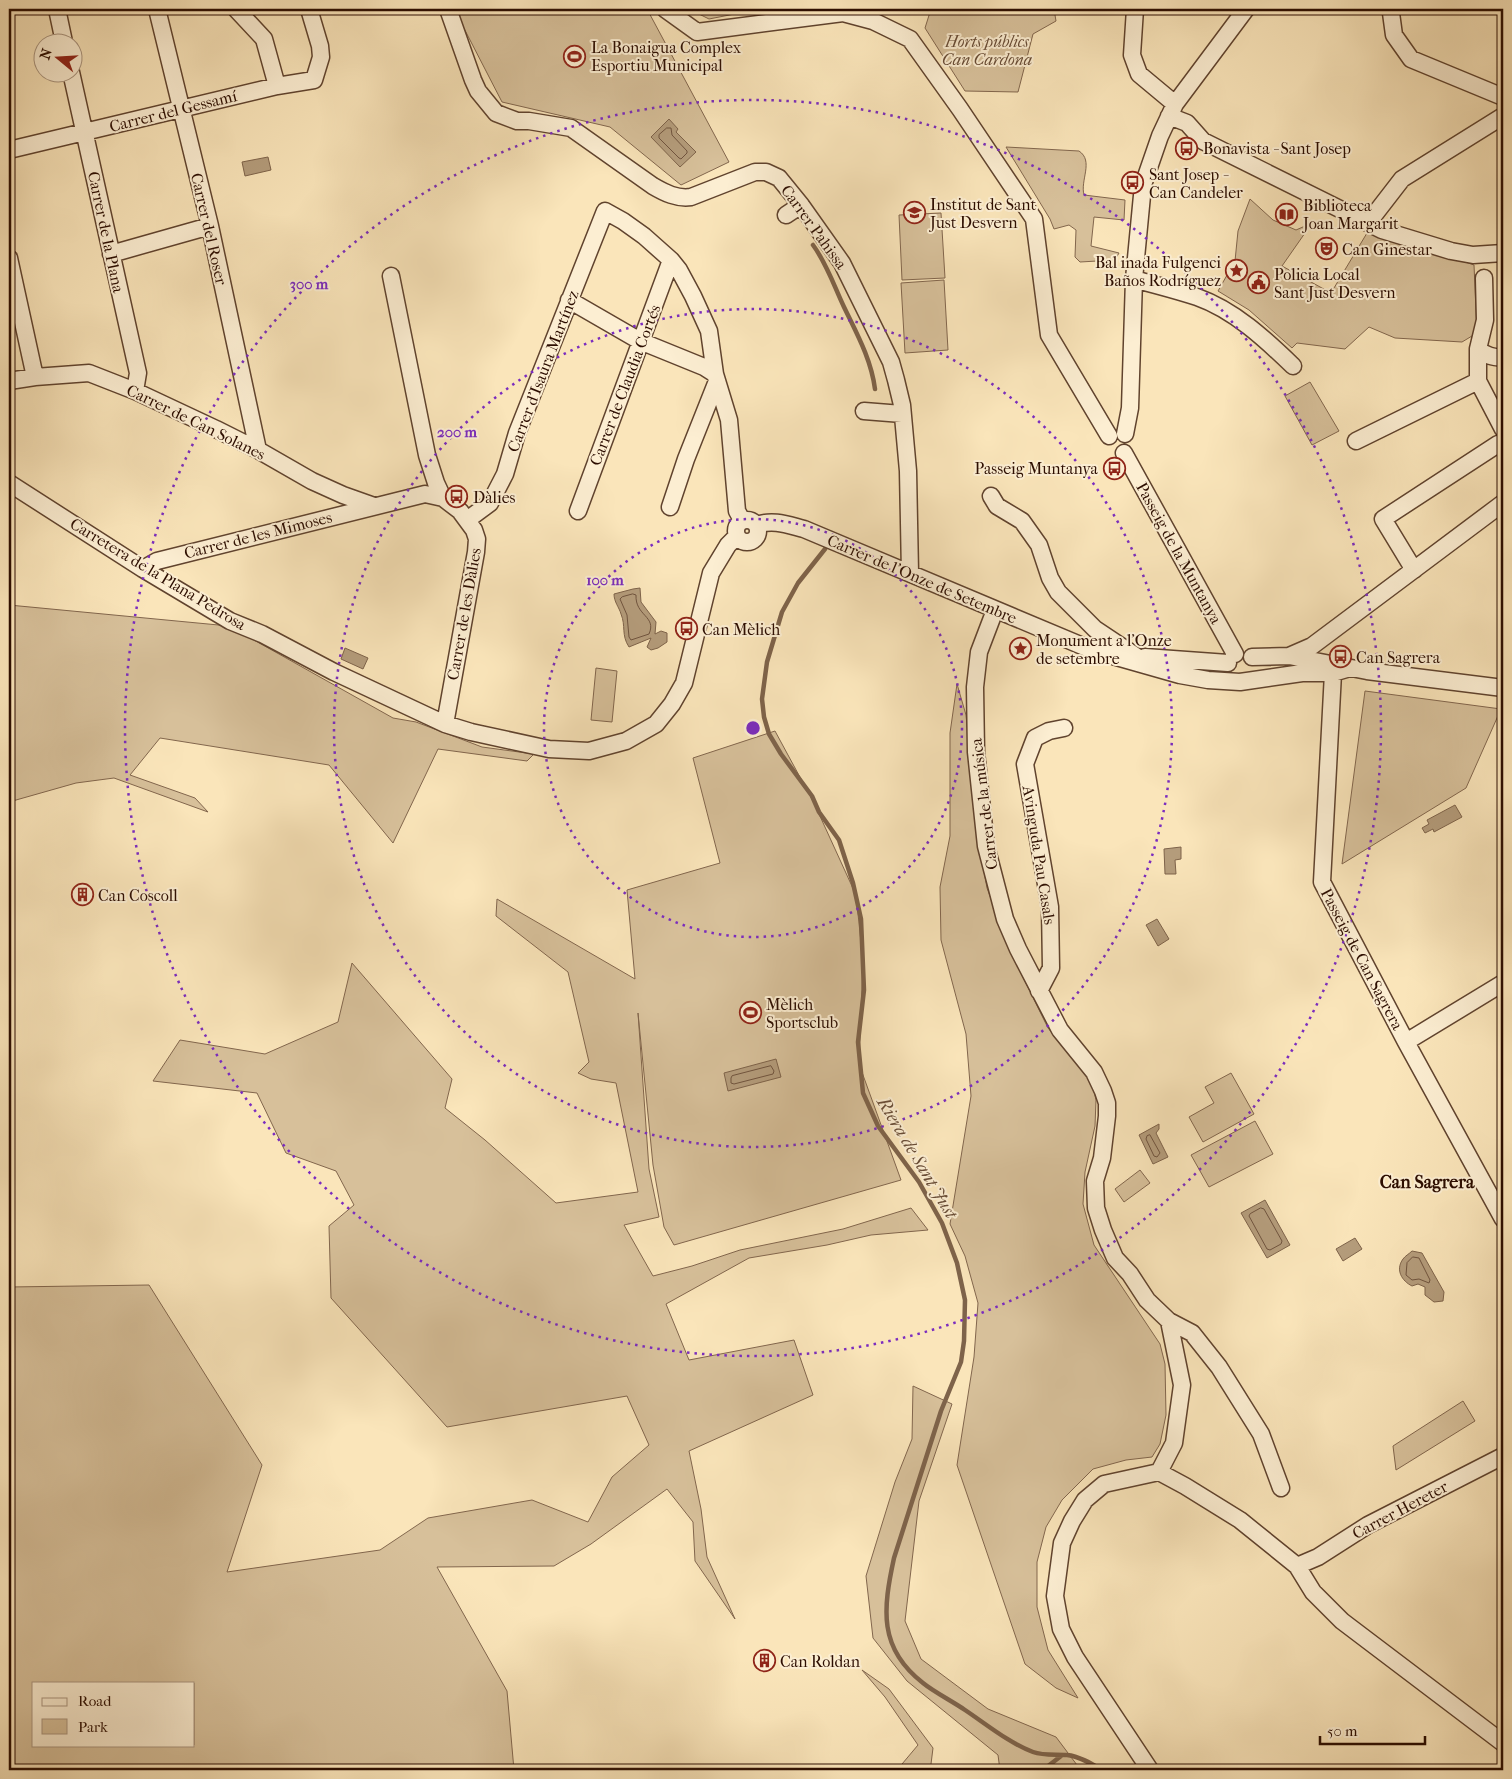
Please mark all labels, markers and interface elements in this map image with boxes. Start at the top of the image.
north arrow [32,32,82,82]
park label: Horts públics Can Cardona [942,32,1032,69]
place label: La Bonaigua Complex Esportiu Municipal [591,38,742,75]
sports icon: La Bonaigua Complex Esportiu Municipal [563,44,587,68]
text: N [36,46,56,62]
street label: Carrer del Gessamí [107,86,239,136]
bus stop icon: Bonavista - Sant Josep [1175,136,1199,160]
place label: Bonavista - Sant Josep [1203,139,1351,158]
place label: Sant Josep - Can Candeler [1149,165,1243,202]
street label: Carrer de la Plana [84,170,128,295]
street label: Carrer del Roser [187,171,231,287]
bus stop icon: Sant Josep - Can Candeler [1121,171,1145,195]
street label: Carrer Pahissa [777,181,851,273]
place label: Institut de Sant Just Desvern [928,195,1037,232]
place label: Biblioteca Joan Margarit [1301,196,1399,233]
school or university icon: Institut de Sant Just Desvern [902,201,926,225]
library icon: Biblioteca Joan Margarit [1275,202,1299,226]
theatre icon: Can Ginestar [1314,237,1338,261]
place label: Can Ginestar [1342,240,1432,259]
place label: Bal inada Fulgenci Baños Rodríguez [1095,253,1221,290]
place icon: Bal inada Fulgenci Baños Rodríguez [1225,259,1249,283]
place label: Policia Local Sant Just Desvern [1274,265,1396,302]
public building icon: Policia Local Sant Just Desvern [1246,271,1270,295]
text: 300 m [290,275,329,293]
street label: Carrer d'Isaura Martínez [503,287,583,455]
street label: Carrer de Claudia Cortés [586,302,665,468]
street label: Carrer de Can Solanes [124,380,269,464]
text: 200 m [437,423,477,441]
bus stop icon: Passeig Muntanya [1102,456,1126,480]
place label: Passeig Muntanya [974,459,1099,478]
street label: Passeig de la Muntanya [1132,479,1226,628]
bus stop icon: Dàlies [445,485,469,509]
place label: Dàlies [473,488,516,507]
street label: Carrer de les Mimoses [182,507,334,563]
street label: Carretera de la Plana Pedrosa [67,514,250,634]
street label: Carrer de l'Onze de Setembre [824,530,1020,628]
street label: Carrer de les Dàlies [443,546,485,682]
text: 100 m [586,571,624,589]
bus stop icon: Can Mèlich [674,617,698,641]
place label: Can Mèlich [702,620,780,639]
place label: Monument a l'Onze de setembre [1036,631,1172,668]
place icon: Monument a l'Onze de setembre [1008,637,1032,661]
bus stop icon: Can Sagrera [1328,645,1352,669]
place label: Can Sagrera [1356,648,1441,667]
centre of rings [744,719,762,737]
street label: Carrer de la música [966,737,1001,871]
street label: Avinguda Pau Casals [1018,783,1059,926]
building icon: Can Coscoll [70,883,94,907]
street label: Passeig de Can Sagrera [1317,885,1408,1033]
place label: Can Coscoll [98,886,178,905]
place label: Mèlich Sportsclub [766,995,838,1032]
sports icon: Mèlich Sportsclub [738,1001,762,1025]
water label: Riera de Sant Just [872,1093,962,1224]
district label: Can Sagrera [1380,1172,1475,1193]
street label: Carrer Hereter [1349,1477,1451,1543]
building icon: Can Roldan [752,1649,776,1673]
place label: Can Roldan [780,1652,861,1671]
legend [32,1682,195,1746]
text: Road [78,1692,112,1710]
scale bar [1320,1714,1424,1746]
text: Park [78,1718,108,1736]
text: 50 m [1327,1722,1358,1740]

